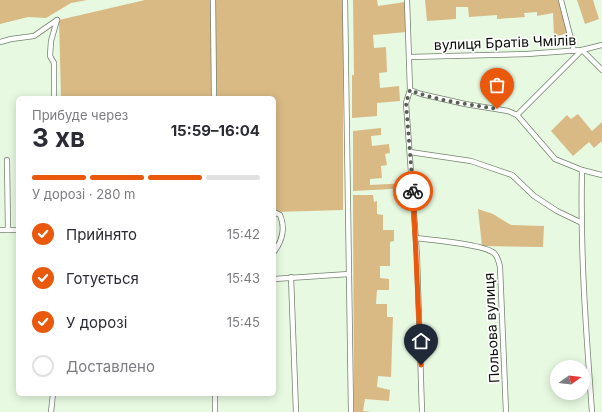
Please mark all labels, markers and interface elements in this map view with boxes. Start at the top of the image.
street label: вулиця Братів Чмілів [434,31,577,53]
pin [480,68,514,109]
icon: bag [486,74,508,96]
text: Прибуде через [32,107,128,123]
text: 15:59–16:04 [171,121,260,140]
text: 3 хв [32,122,85,153]
courier [393,171,433,211]
icon: bike [402,180,424,202]
text: У дорозі · 280 m [32,186,135,202]
icon: check [32,223,54,245]
text: Прийнято [66,225,137,244]
text: 15:42 [227,226,260,242]
icon: check [32,267,54,289]
text: Готується [66,269,139,288]
text: 15:43 [227,270,260,286]
street label: Польова вулиця [480,272,502,384]
icon: check [32,311,54,333]
text: У дорозі [66,313,127,332]
text: 15:45 [227,314,260,330]
pin [404,324,438,365]
icon: home [410,330,432,352]
text: Доставлено [66,357,155,376]
north arrow [550,360,590,400]
map controls [550,360,590,400]

